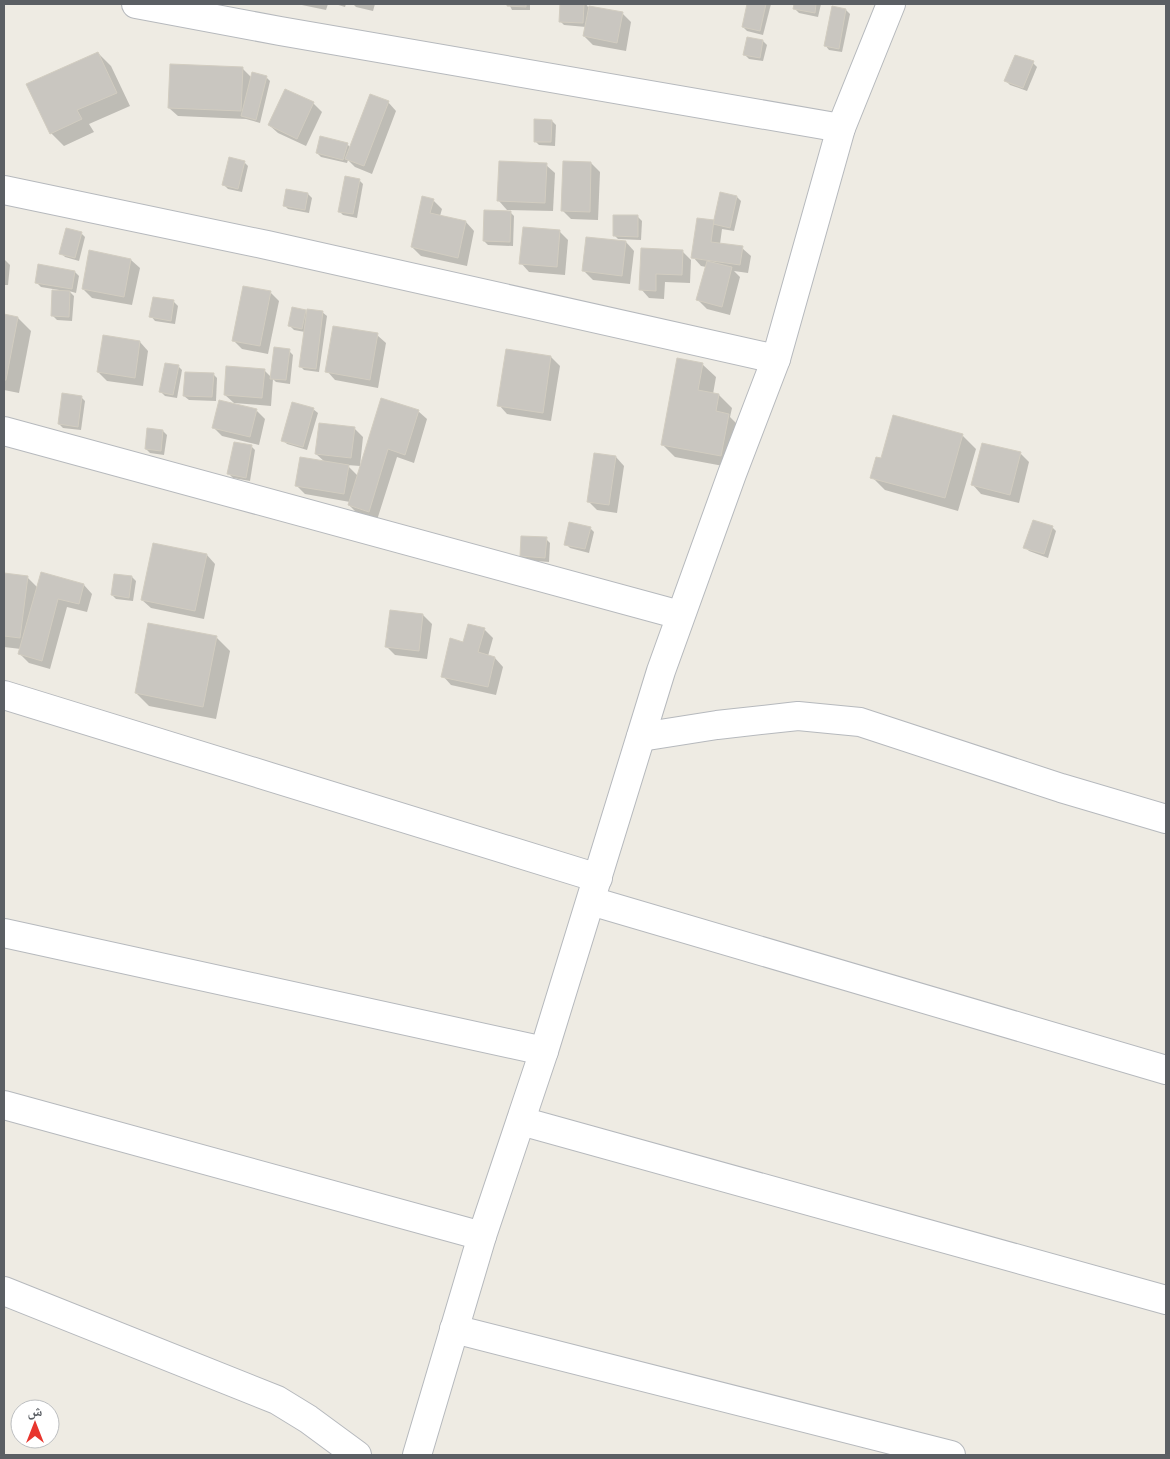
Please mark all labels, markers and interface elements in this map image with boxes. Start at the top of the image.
north arrow [10,1399,60,1449]
text: ش [28,1403,43,1420]

